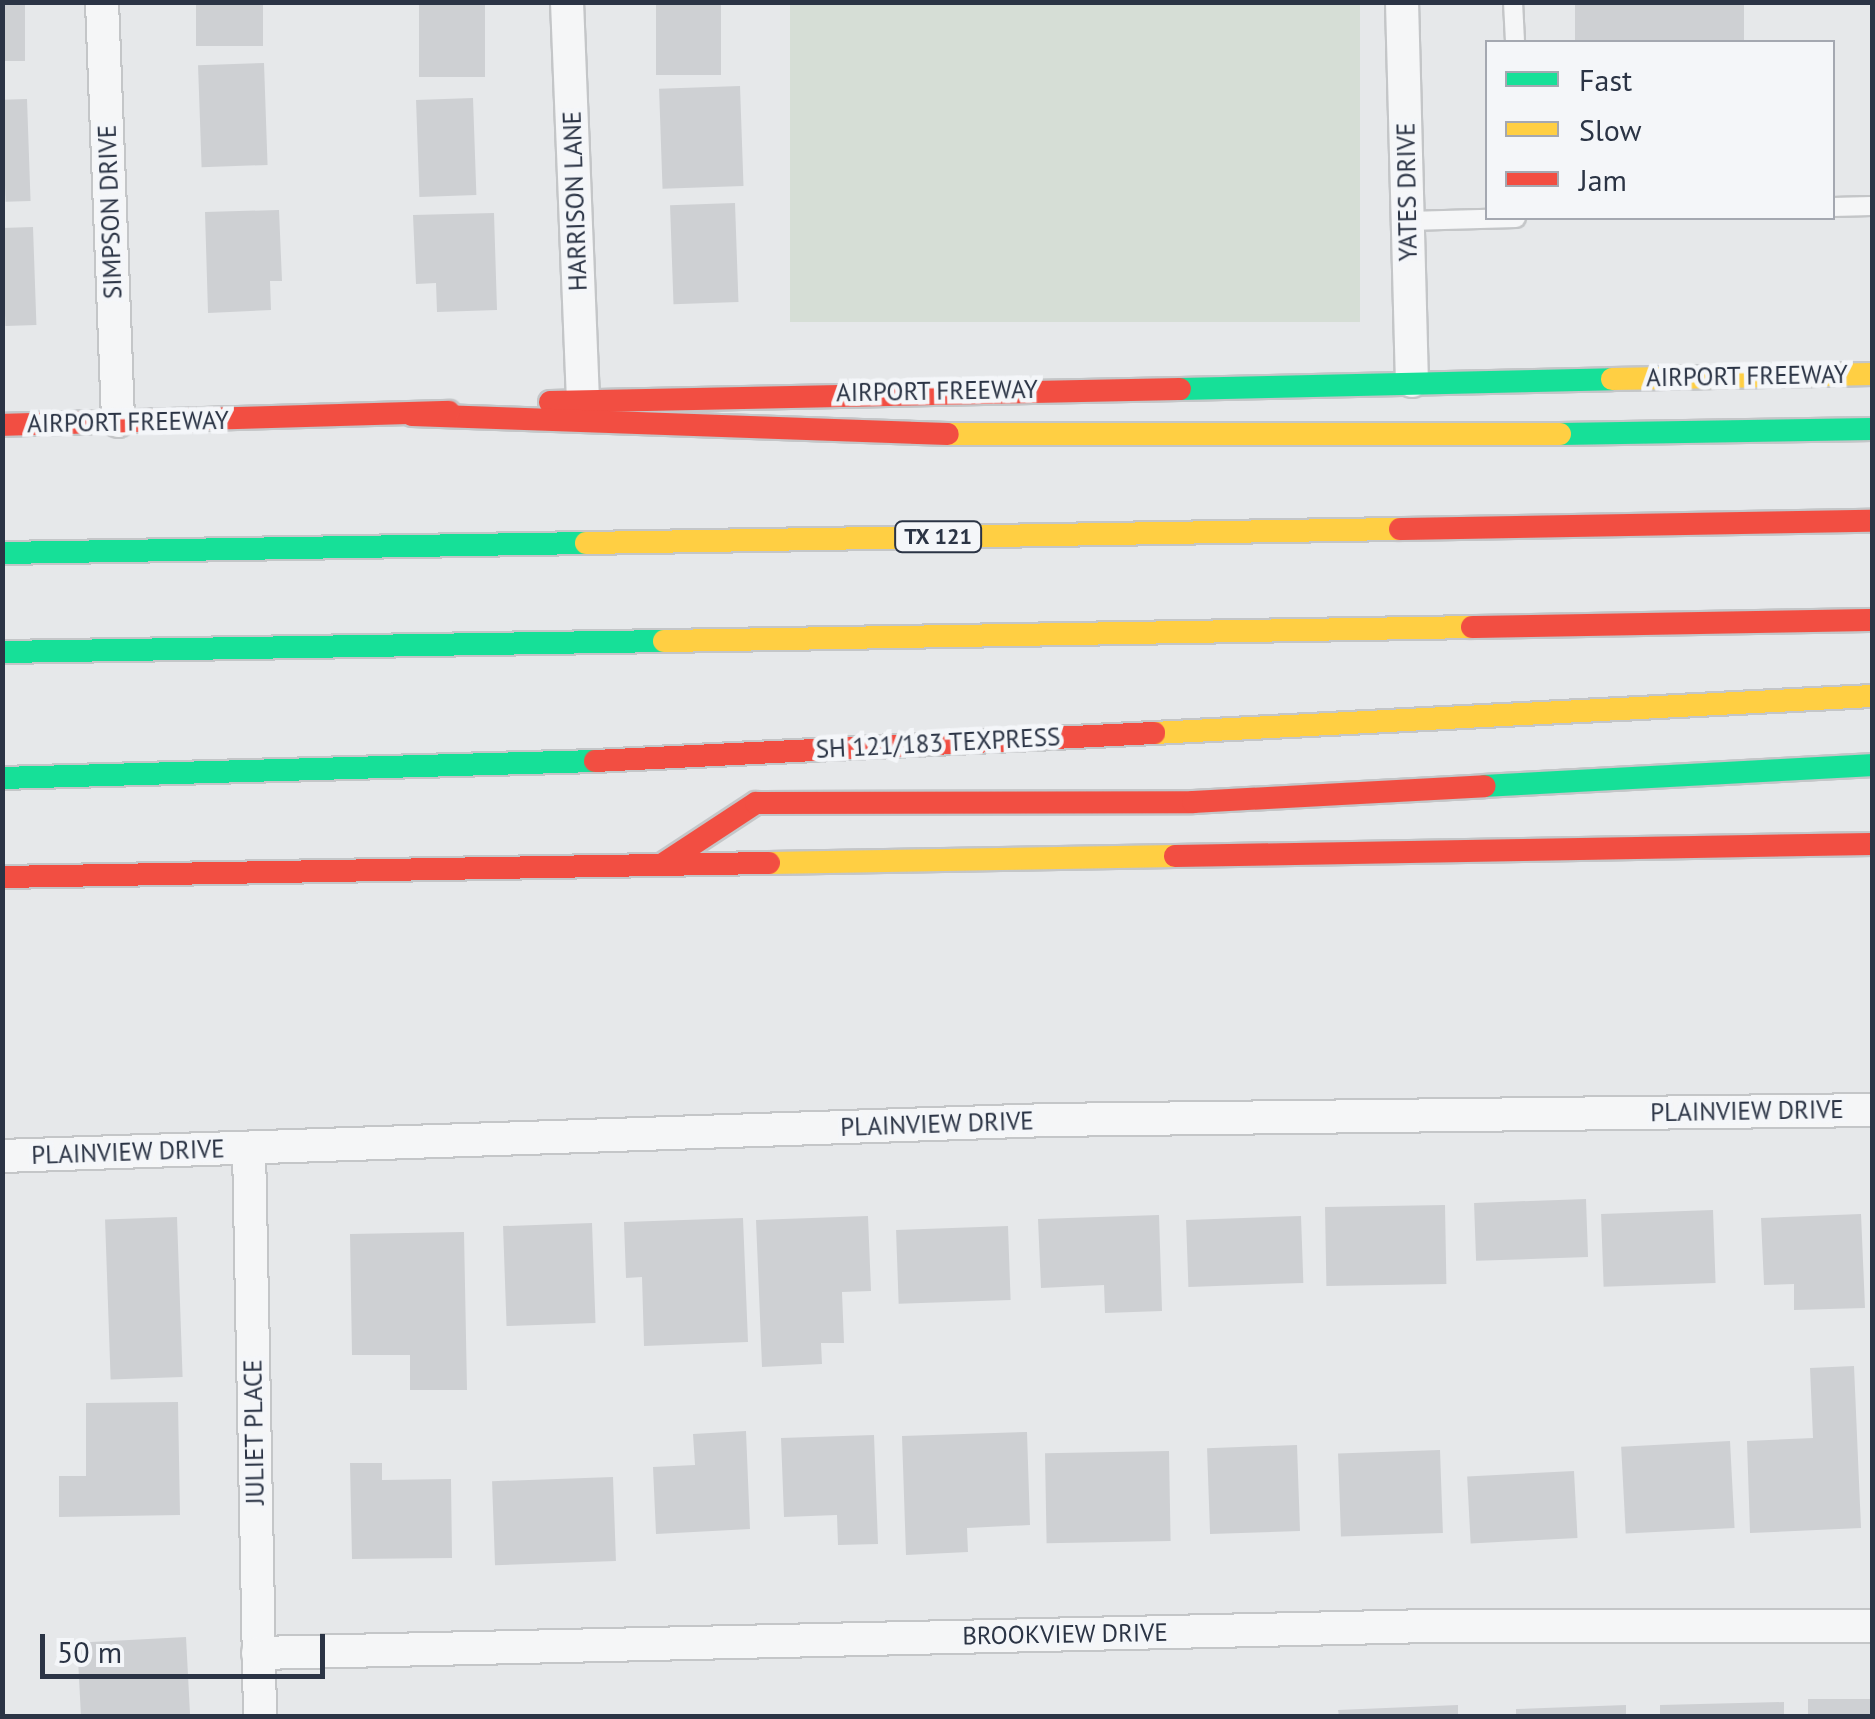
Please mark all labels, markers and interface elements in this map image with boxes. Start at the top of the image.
legend [1485,40,1835,220]
text: Fast [1579,60,1632,99]
street label: HARRISON LANE [557,110,593,292]
text: Slow [1579,110,1642,149]
street label: YATES DRIVE [1391,122,1423,262]
street label: SIMPSON DRIVE [92,124,128,300]
text: Jam [1579,160,1627,199]
street label: AIRPORT FREEWAY [1645,359,1849,393]
street label: AIRPORT FREEWAY [835,374,1039,408]
street label: AIRPORT FREEWAY [26,405,230,439]
road number: TX 121 [893,520,983,554]
street label: SH 121/183 TEXPRESS [815,722,1061,764]
street label: PLAINVIEW DRIVE [1650,1094,1844,1128]
street label: PLAINVIEW DRIVE [839,1106,1035,1142]
street label: PLAINVIEW DRIVE [30,1134,226,1170]
street label: JULIET PLACE [238,1359,270,1505]
scale bar [45,1614,330,1676]
street label: BROOKVIEW DRIVE [962,1617,1168,1651]
text: 50 m [57,1632,122,1671]

